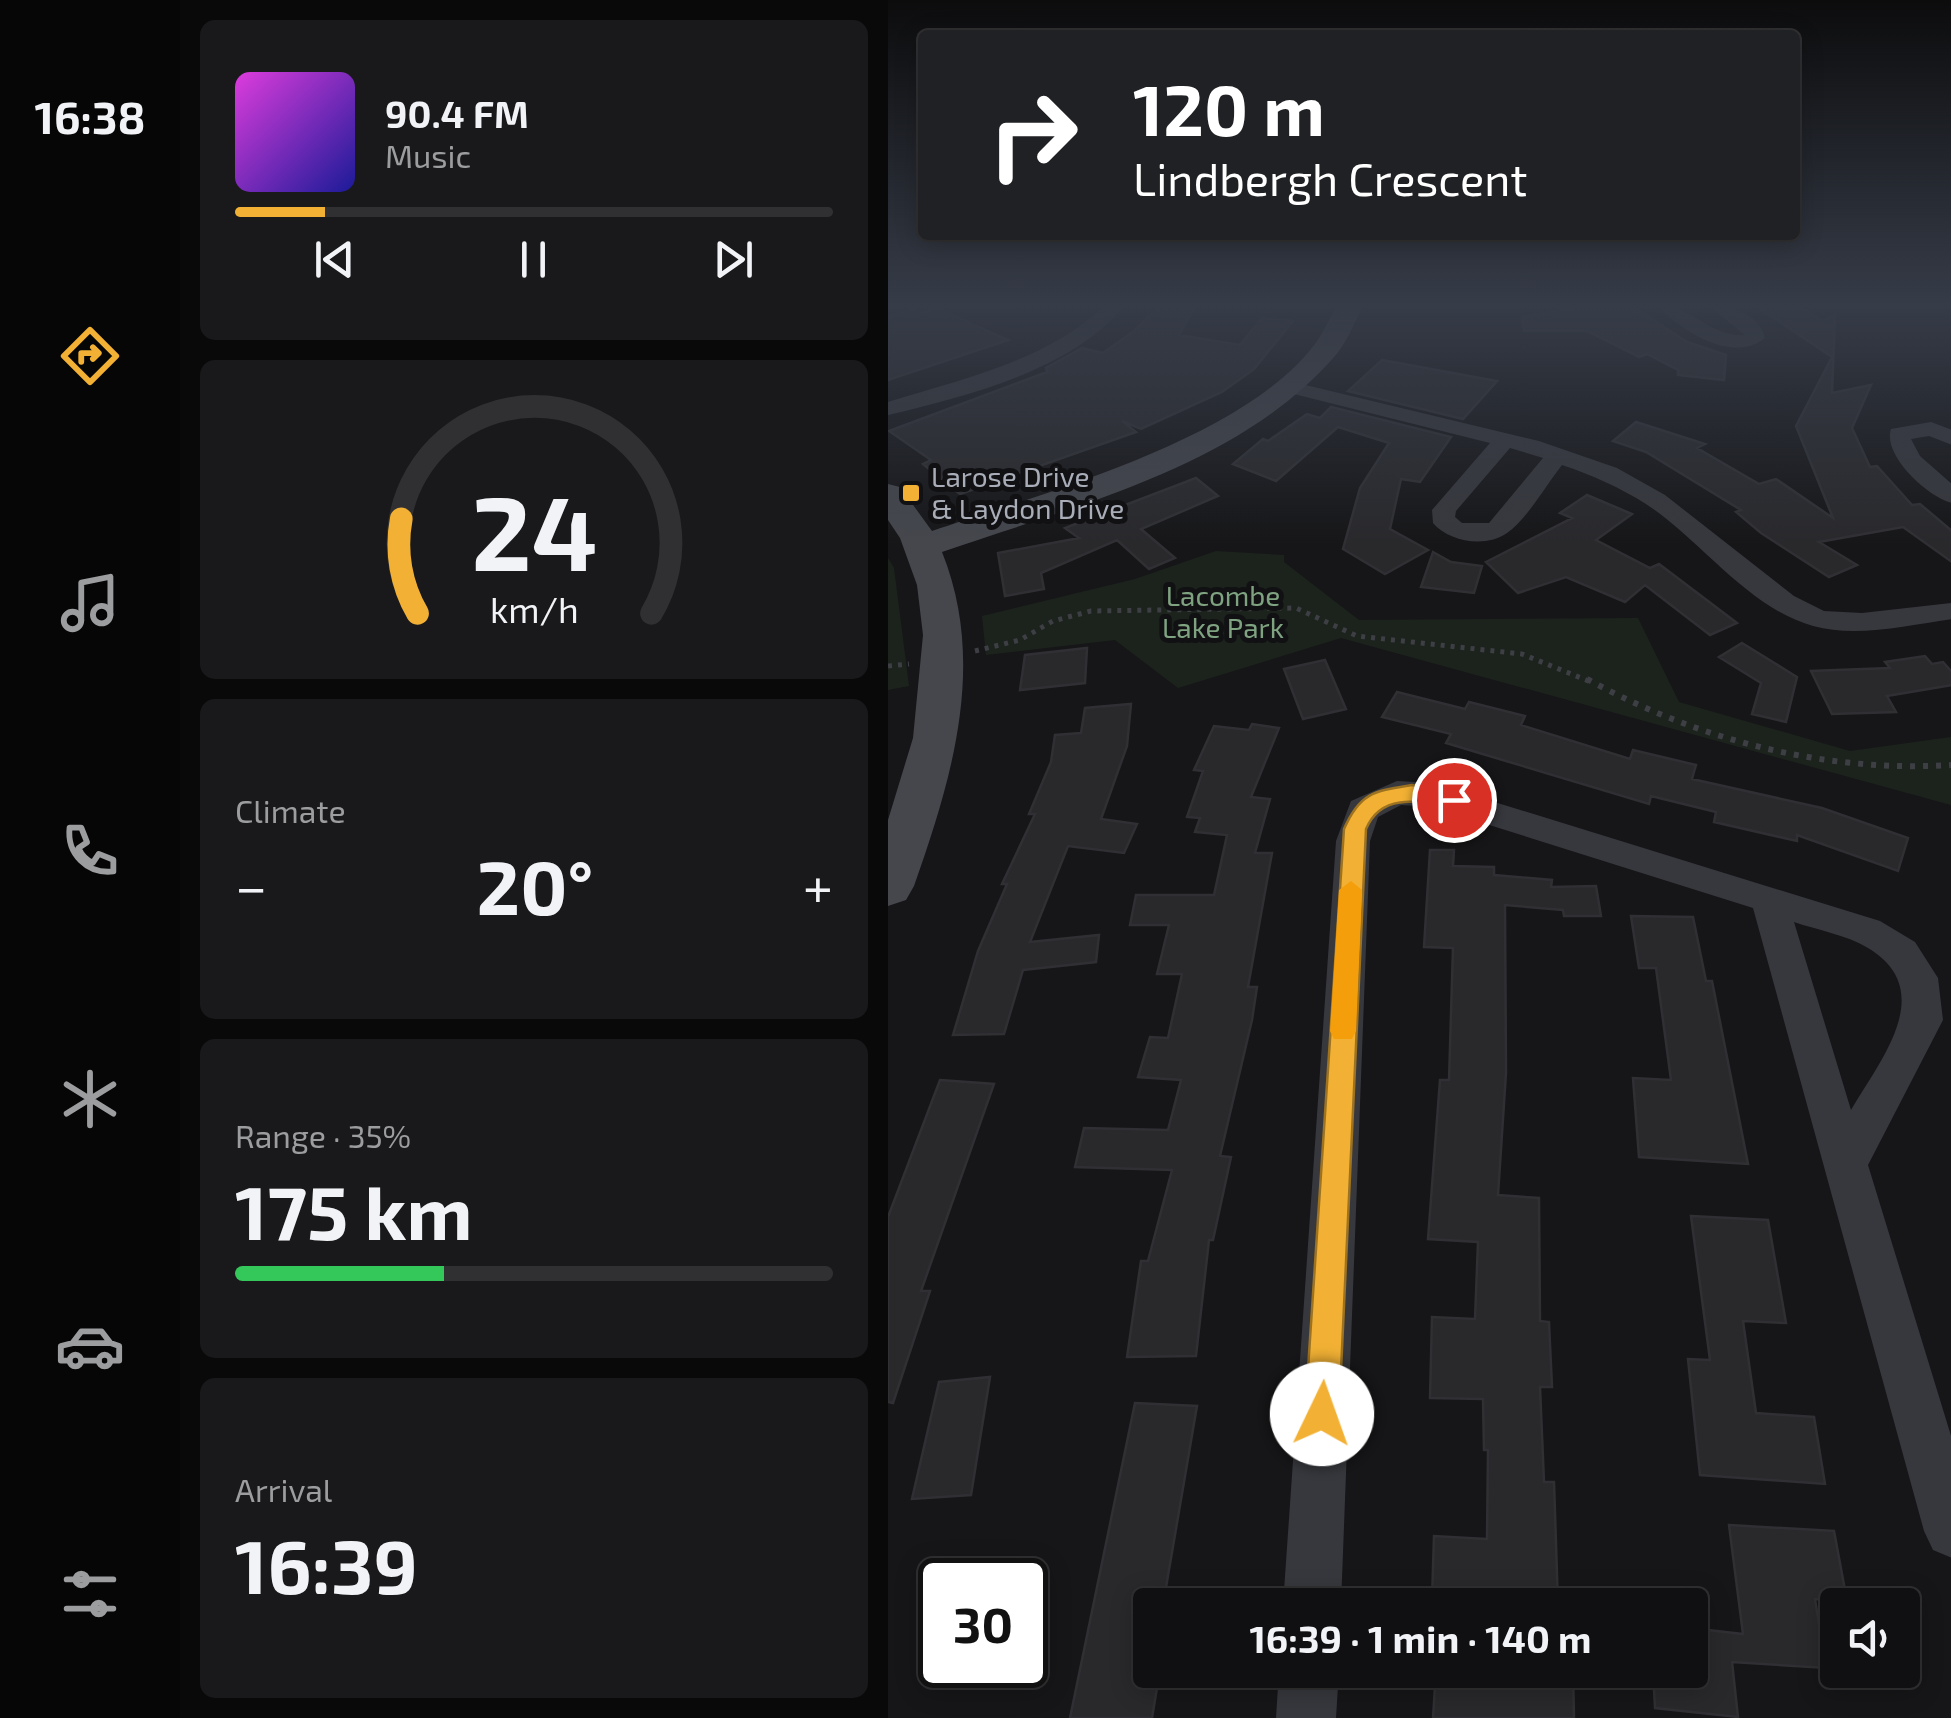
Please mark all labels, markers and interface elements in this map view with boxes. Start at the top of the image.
text: 120 m [1133,66,1325,150]
icon: right [968,70,1098,200]
text: 16:38 [34,89,146,143]
text: 90.4 FM [385,90,529,136]
text: Music [385,136,471,174]
text: Lindbergh Crescent [1133,151,1527,205]
icon: previous [307,232,362,287]
icon: pause [506,232,561,287]
icon: next [706,232,761,287]
icon: directions [55,321,125,391]
place label: Larose Drive & Laydon Drive [931,459,1124,525]
text: 24 [471,467,597,592]
marker: Larose Drive & Laydon Drive [900,482,922,504]
icon: music [55,568,125,638]
park label: Lacombe Lake Park [1162,578,1284,644]
text: km/h [490,587,578,630]
pin [1412,758,1497,843]
icon: arrive [1427,773,1482,828]
text: Climate [235,791,346,829]
icon: phone [55,816,125,886]
text: 20° [477,840,593,930]
text: − [235,852,267,918]
text: + [803,852,833,918]
icon: climate [55,1064,125,1134]
text: Range · 35% [235,1116,411,1154]
text: 175 km [235,1165,473,1255]
icon: car [55,1311,125,1381]
position arrow [1270,1362,1374,1466]
text: Arrival [235,1470,332,1508]
text: 16:39 [235,1519,418,1609]
speed limit sign: 30 [918,1558,1048,1688]
icon: filters [55,1559,125,1629]
map controls [1820,1588,1920,1688]
button: sound [1820,1588,1920,1688]
text: 16:39 · 1 min · 140 m [1249,1615,1592,1661]

